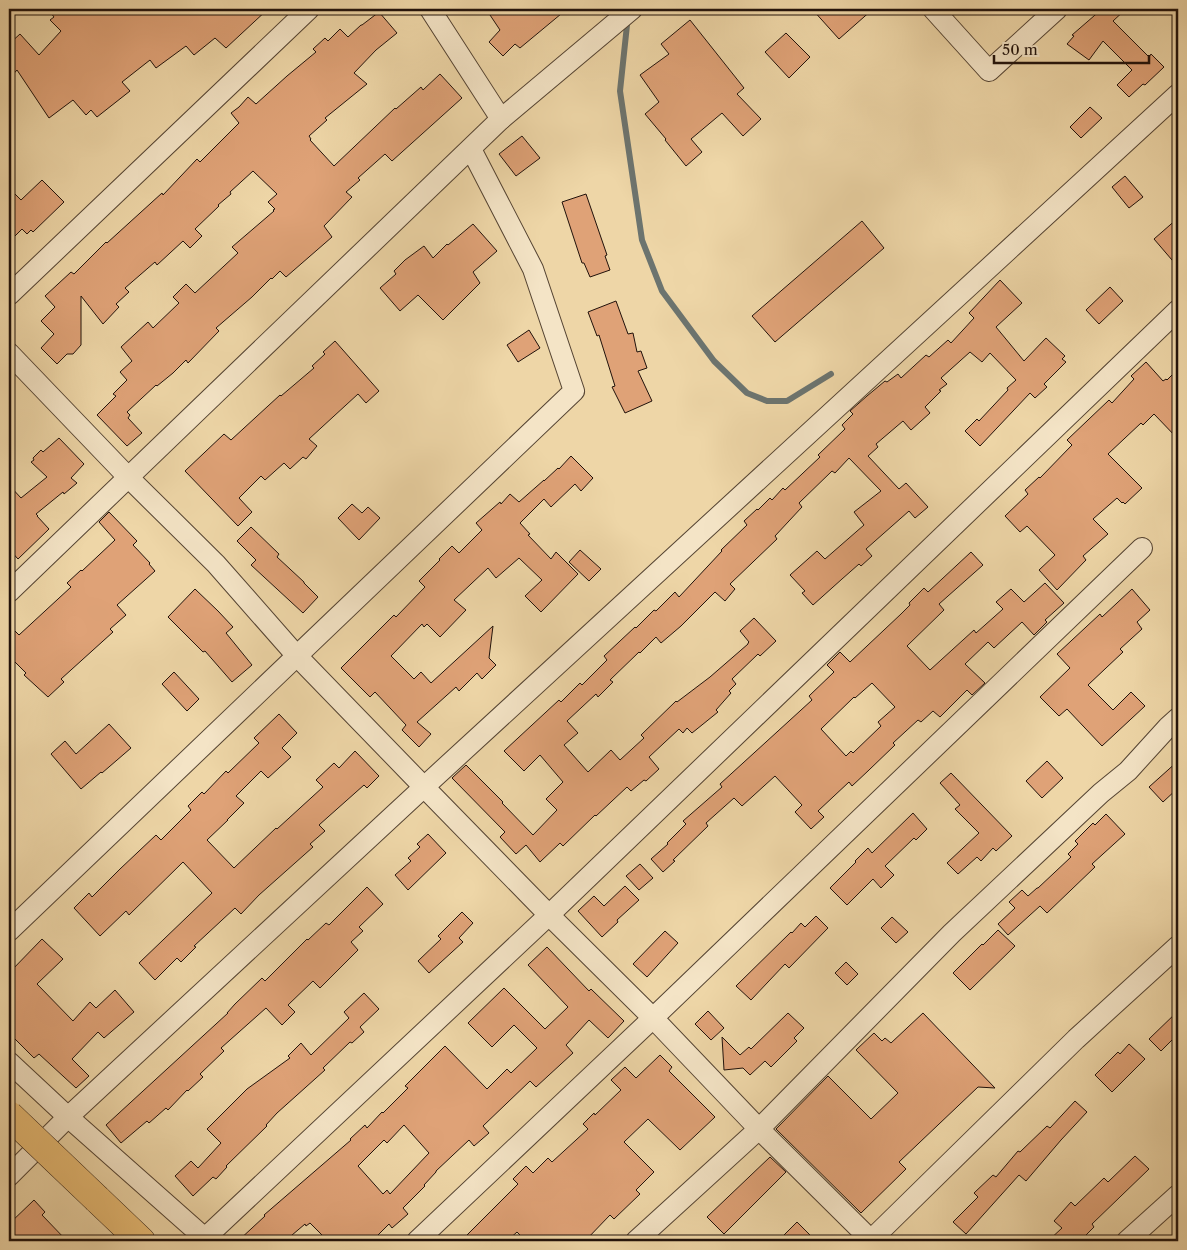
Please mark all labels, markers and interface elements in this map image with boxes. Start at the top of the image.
scale bar [994,32,1150,64]
text: 50 m [1002,40,1038,59]

